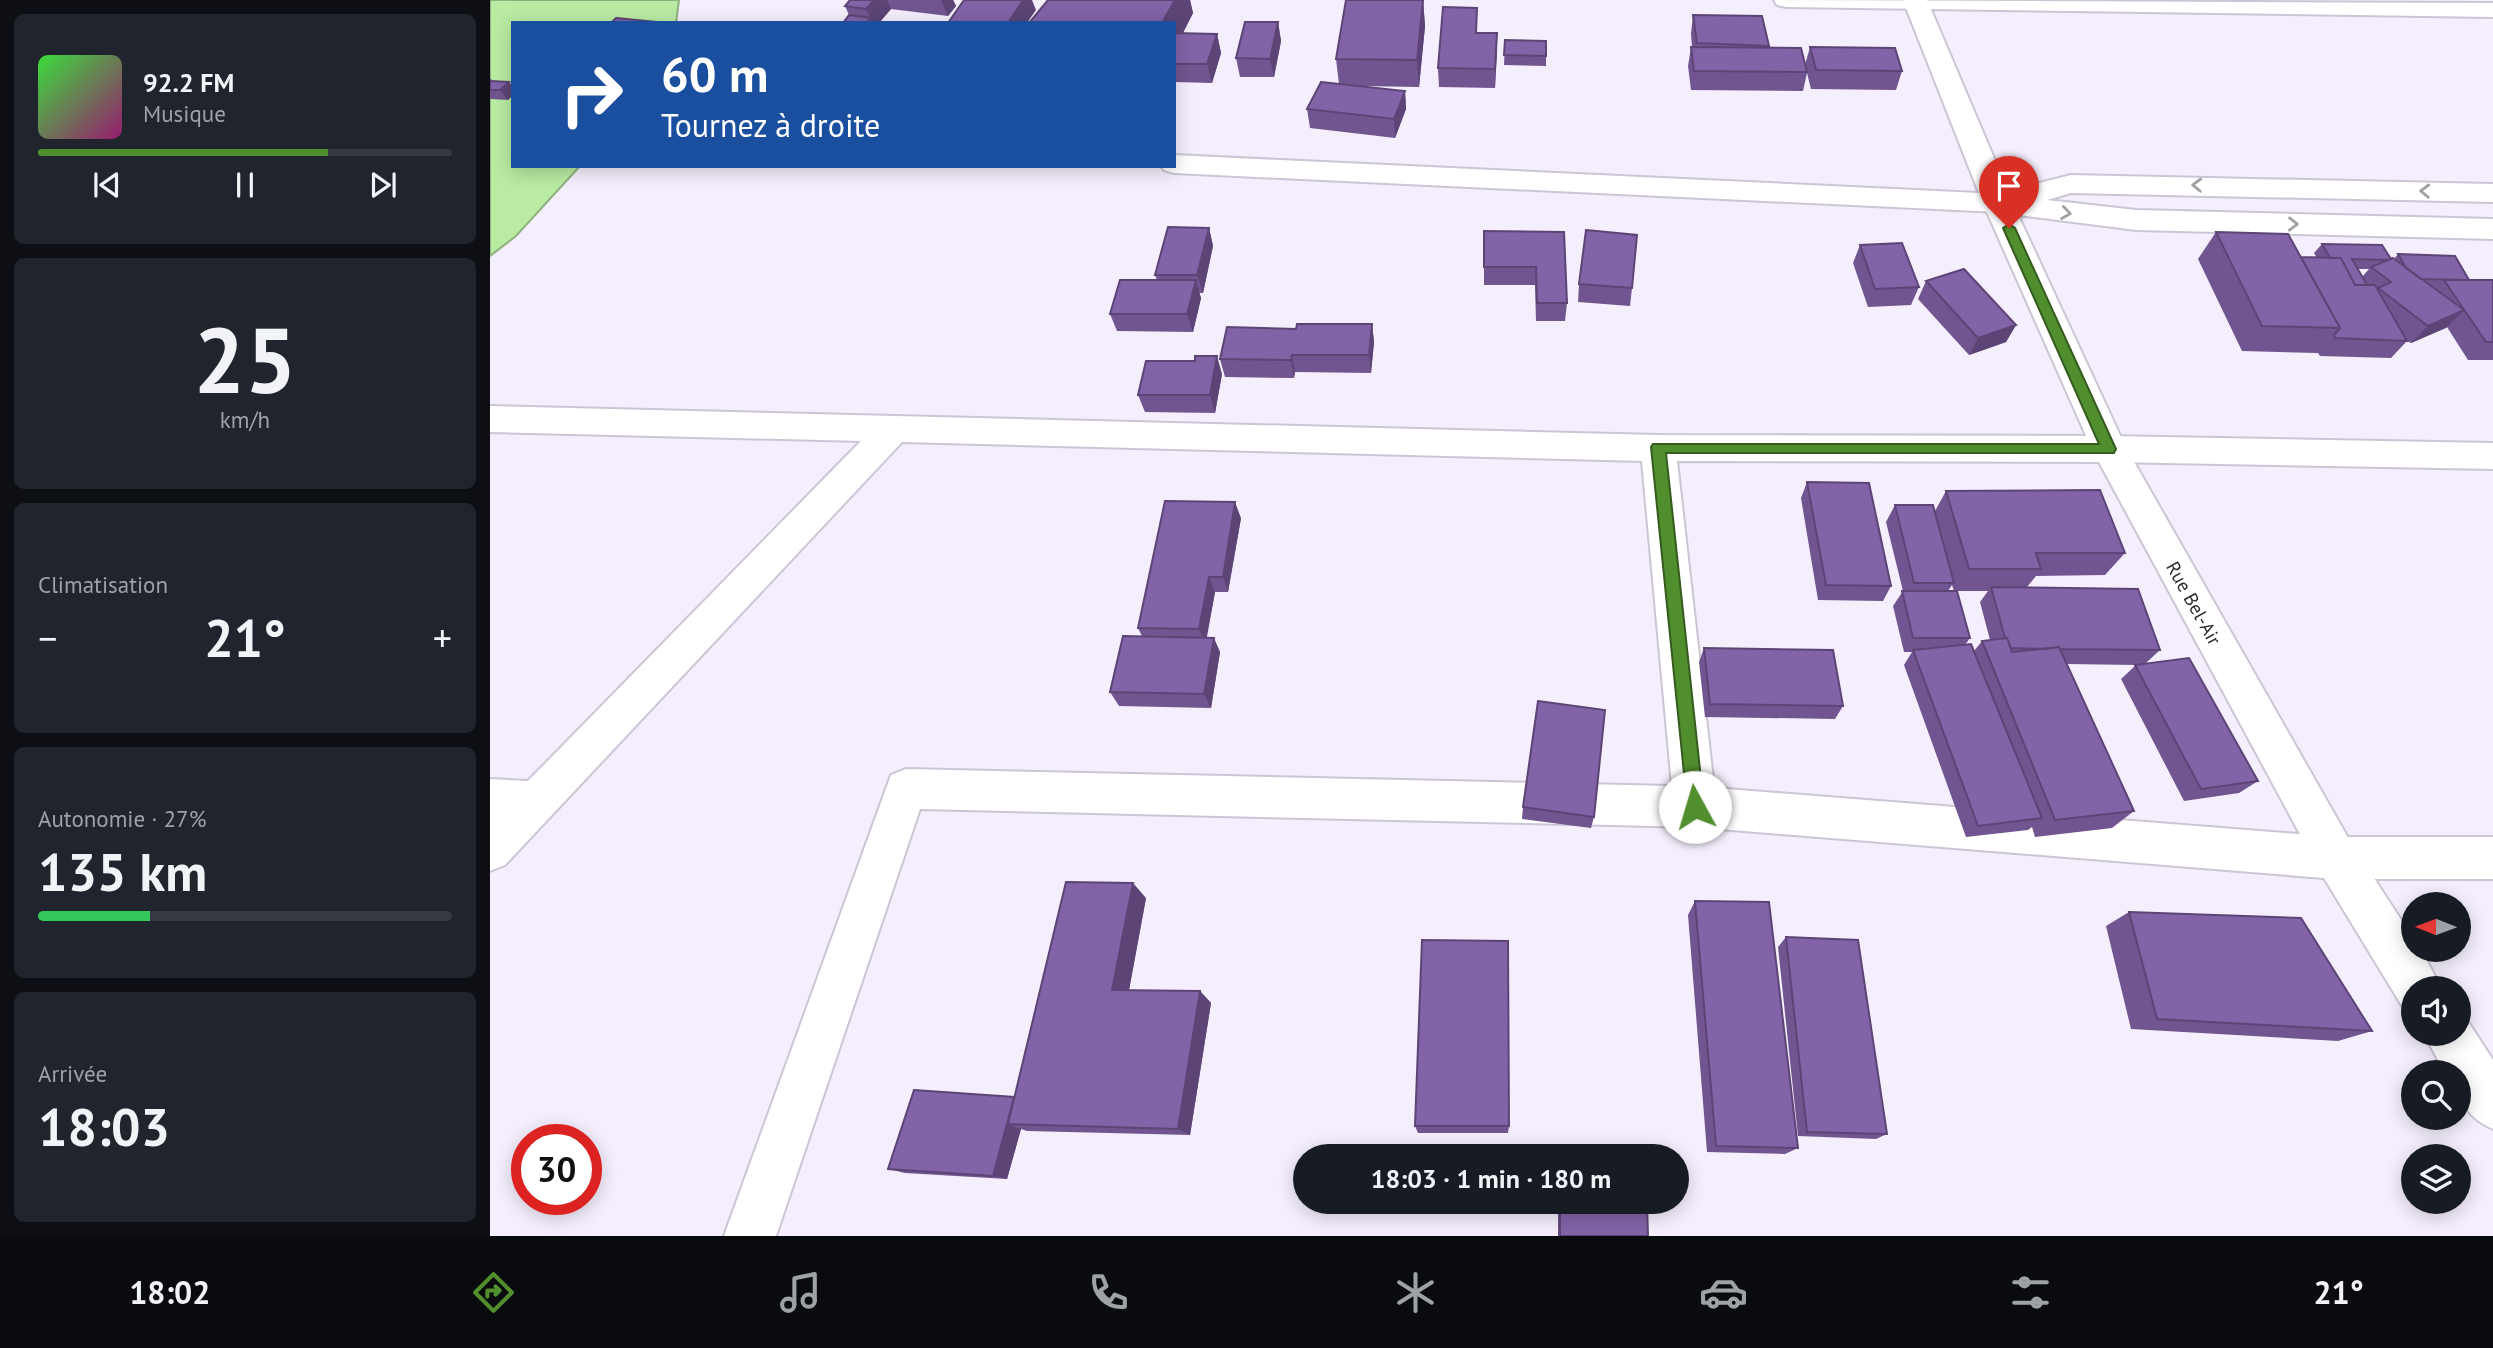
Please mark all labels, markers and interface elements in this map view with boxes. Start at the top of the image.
text: 60 m [661,42,768,106]
icon: right [546,49,637,140]
text: 92.2 FM [143,66,234,99]
text: Musique [143,99,226,128]
text: Tournez à droite [661,104,880,146]
pin [1979,156,2039,228]
icon: previous [88,166,126,204]
icon: pause [226,166,264,204]
icon: next [364,166,402,204]
icon: arrive [1990,167,2028,205]
one-way arrow [2192,177,2202,193]
one-way arrow [2419,183,2430,199]
one-way arrow [2060,205,2071,220]
one-way arrow [2287,216,2298,231]
text: 25 [193,300,297,418]
text: km/h [220,405,270,434]
street label: Rue Bel-Air [2161,557,2227,649]
text: Climatisation [38,570,168,599]
text: 21° [204,604,286,671]
text: − [38,613,57,662]
text: + [433,613,452,662]
position arrow [1658,770,1732,844]
text: Autonomie · 27% [38,804,206,833]
text: 135 km [38,838,207,905]
north arrow [2401,892,2471,962]
map controls [2401,892,2471,1214]
button: sound [2401,976,2471,1046]
text: Arrivée [38,1059,107,1088]
button: search [2401,1060,2471,1130]
text: 18:03 [38,1093,170,1160]
speed limit sign: 30 [511,1124,602,1215]
button: layers [2401,1144,2471,1214]
text: 18:03 · 1 min · 180 m [1371,1162,1611,1195]
icon: directions [469,1268,518,1317]
icon: music [776,1268,825,1317]
icon: phone [1084,1268,1133,1317]
icon: climate [1391,1268,1440,1317]
icon: car [1699,1268,1748,1317]
icon: filters [2006,1268,2055,1317]
text: 18:02 [129,1271,210,1313]
text: 21° [2313,1271,2364,1313]

